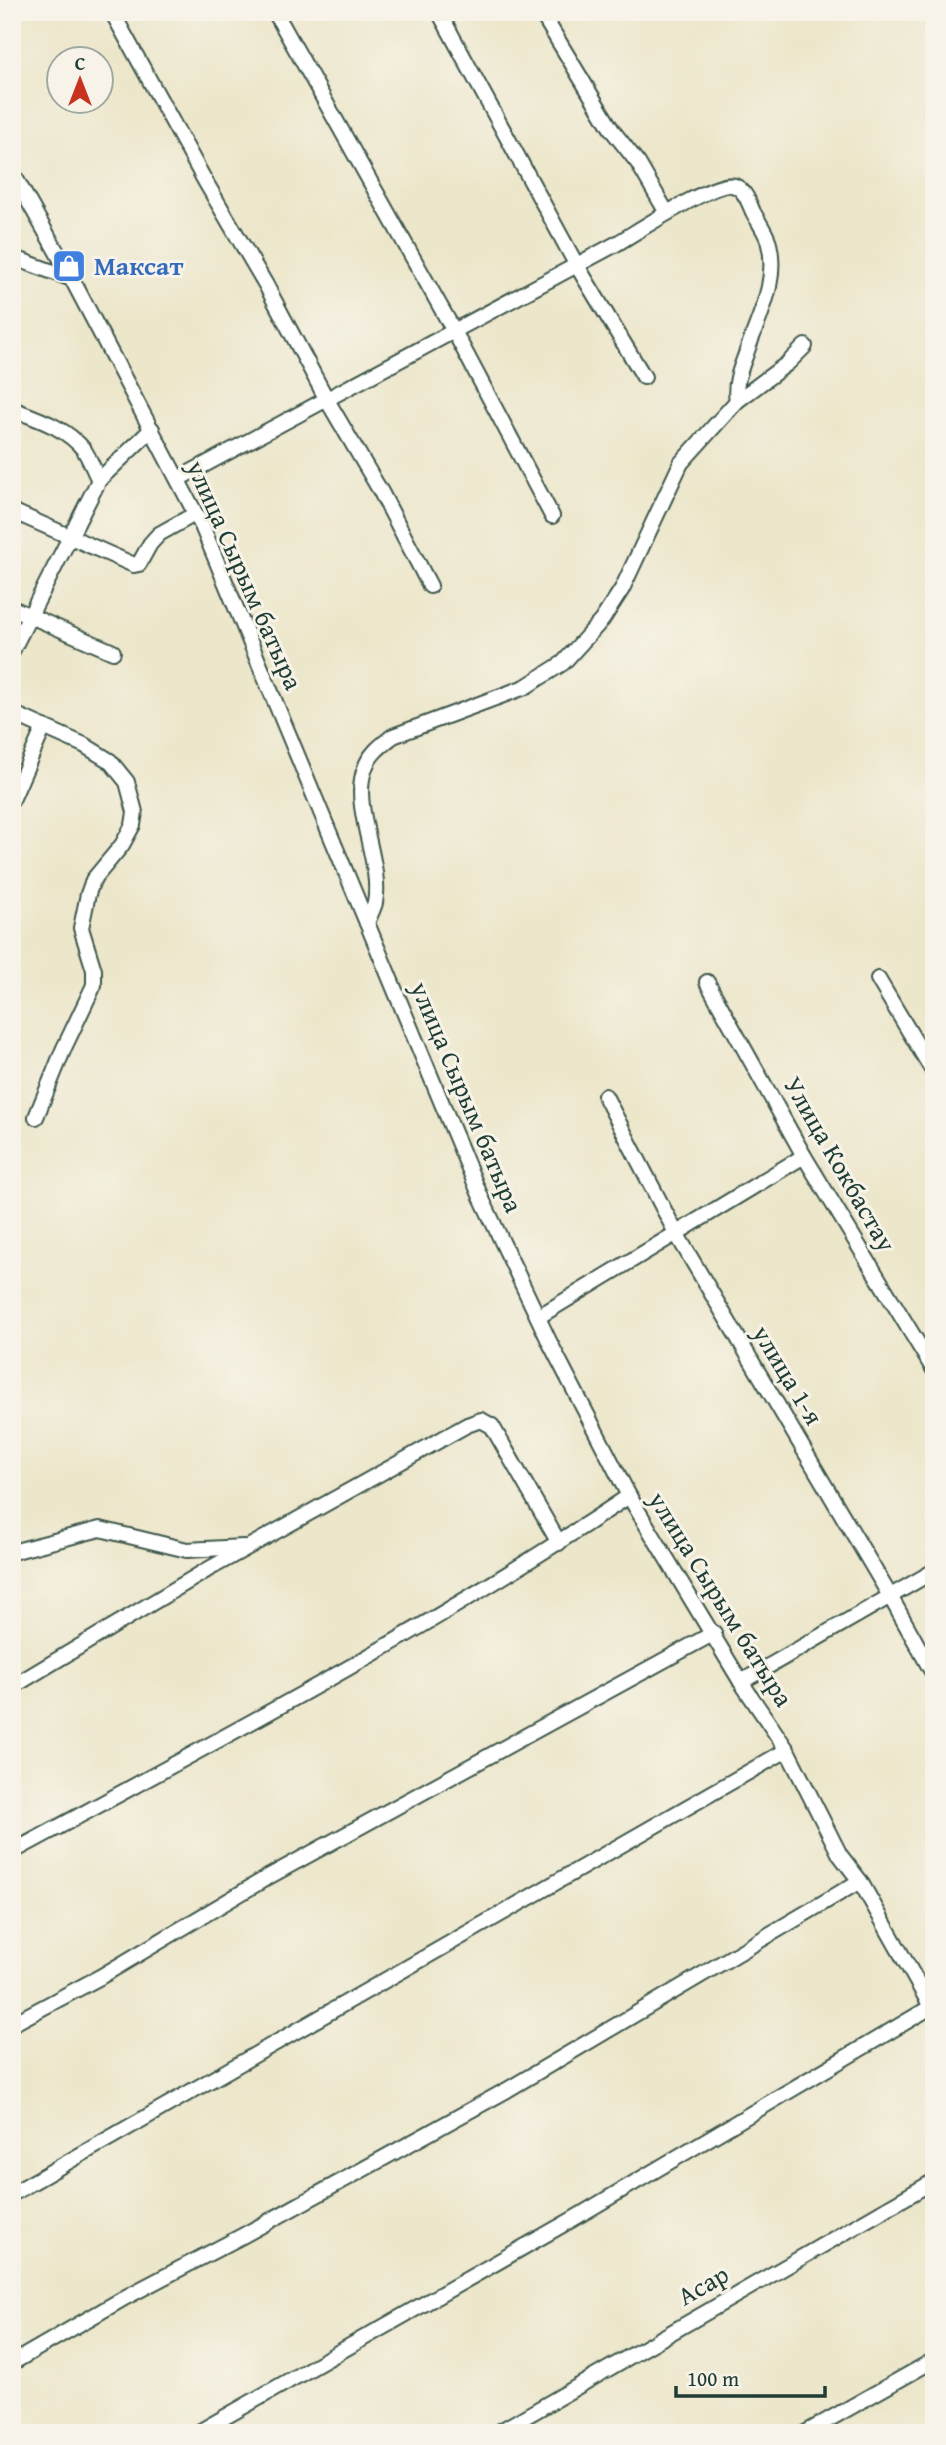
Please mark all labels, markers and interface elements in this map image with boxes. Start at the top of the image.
north arrow [46,46,116,116]
text: С [75,49,86,77]
place label: Максат [94,246,183,285]
shop icon: Максат [50,247,88,285]
street label: улица Сырым батыра [177,453,314,696]
street label: улица Сырым батыра [401,974,534,1219]
street label: Улица Кокбастау [774,1069,907,1259]
street label: улица 1-я [743,1316,834,1432]
street label: улица Сырым батыра [639,1483,804,1715]
street label: Асар [670,2254,736,2315]
scale bar [676,2354,825,2398]
text: 100 m [687,2363,739,2394]

